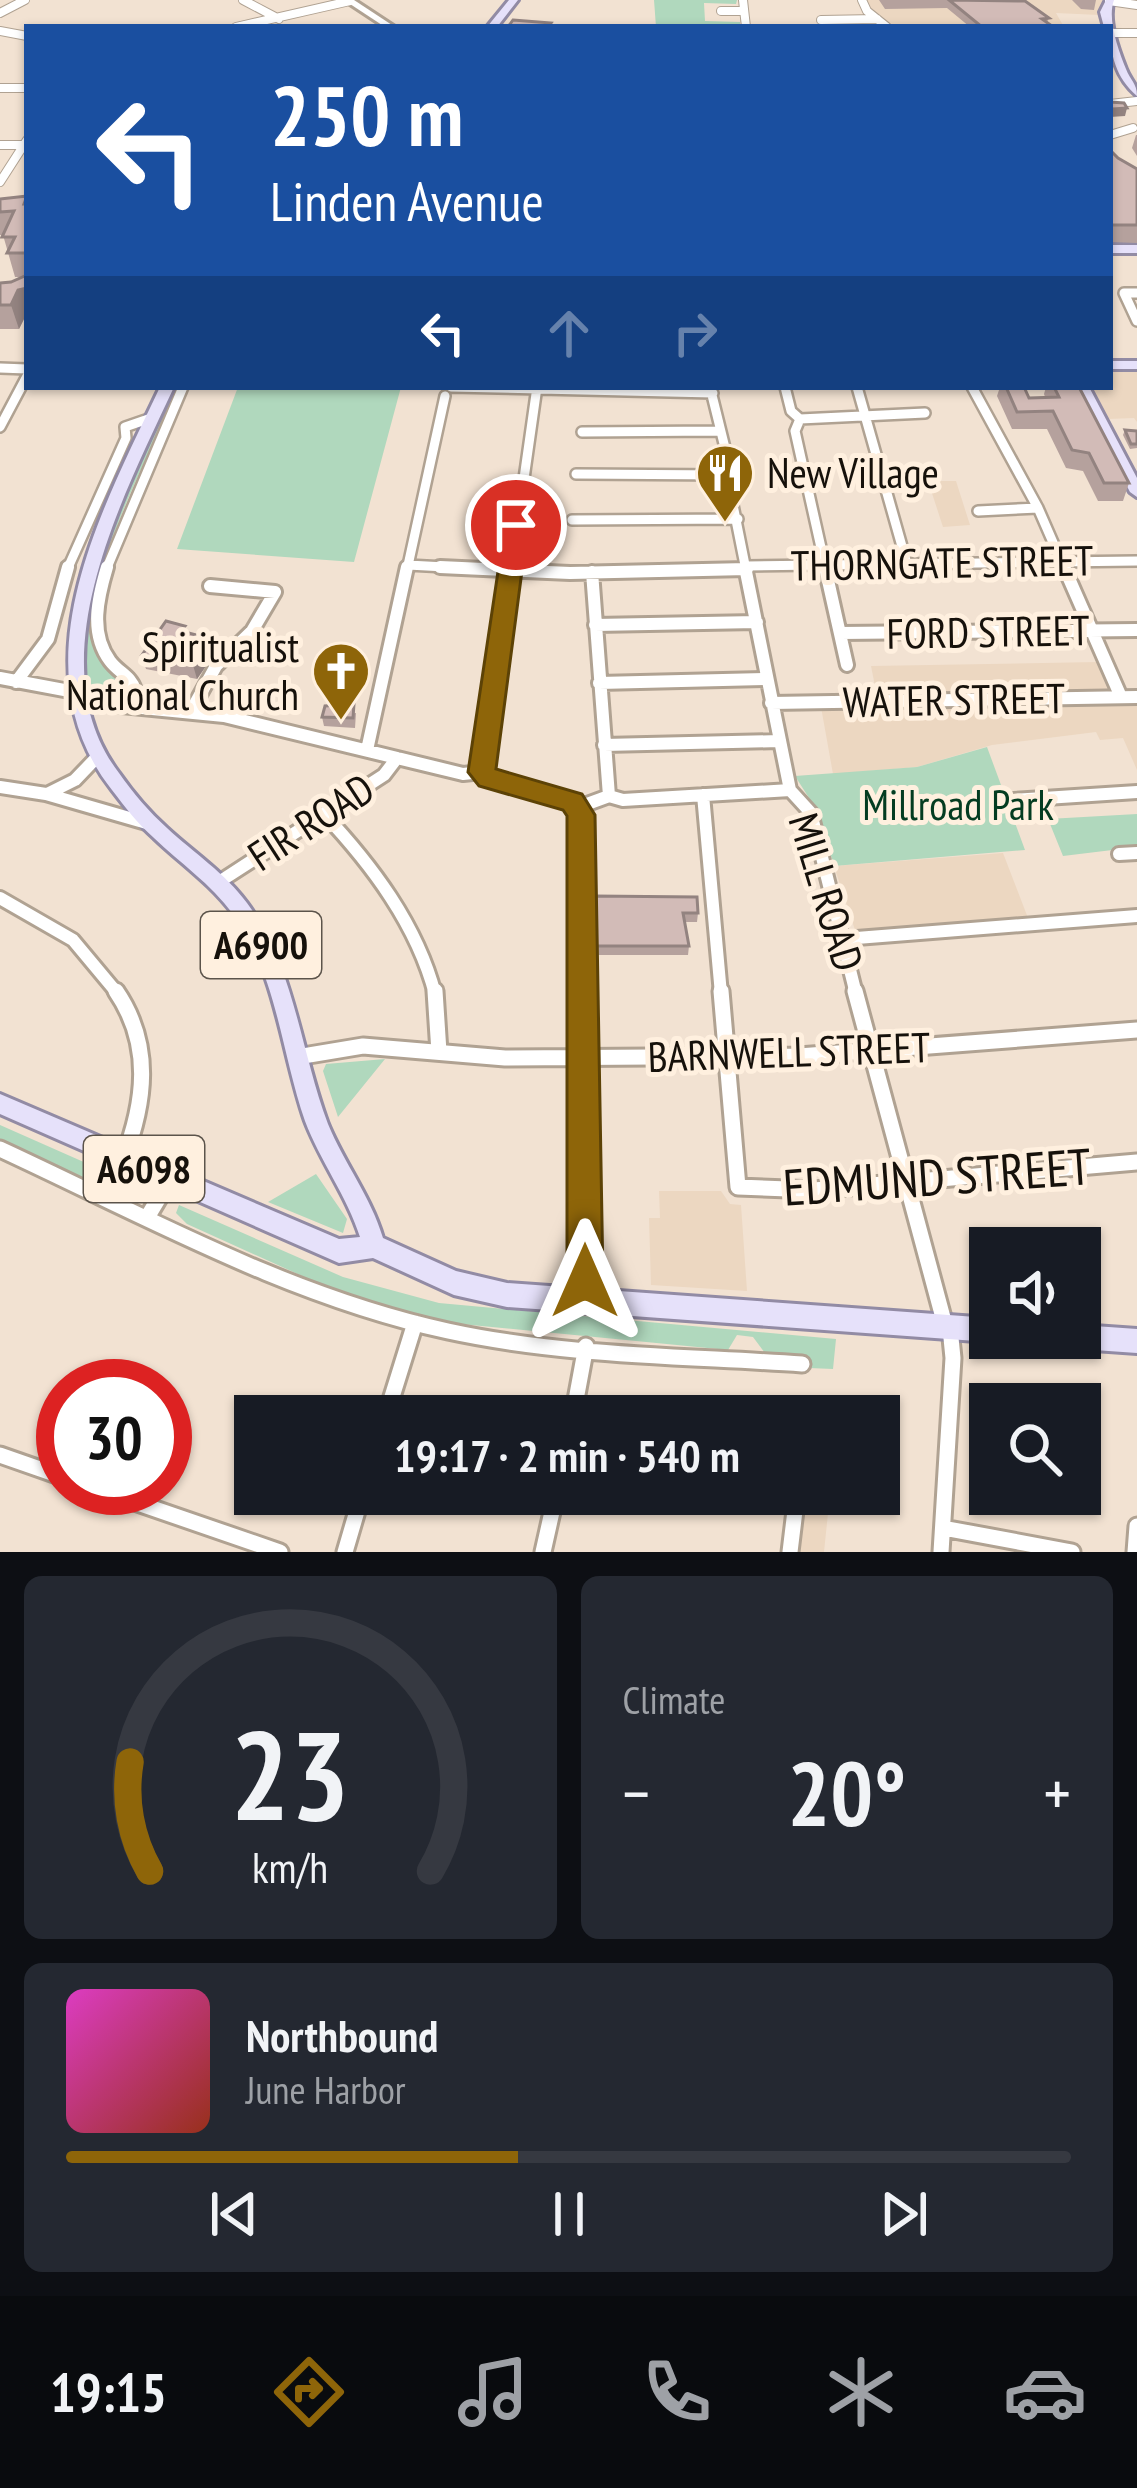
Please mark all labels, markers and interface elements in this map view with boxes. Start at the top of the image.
text: 250 m [270,60,463,169]
icon: left [72,72,228,228]
text: Linden Avenue [270,166,544,236]
icon: left [410,300,476,366]
icon: ahead [536,300,602,366]
icon: right [662,300,728,366]
restaurant icon: New Village [694,442,756,524]
place label: New Village [767,445,939,500]
pin [465,474,567,576]
icon: arrive [483,492,549,558]
street label: THORNGATE STREET [790,532,1094,593]
street label: FORD STREET [886,602,1090,661]
place label: Spiritualist National Church [66,619,299,722]
church icon: Spiritualist National Church [310,640,372,722]
street label: WATER STREET [842,670,1066,729]
street label: FIR ROAD [237,761,384,883]
park label: Millroad Park [862,777,1054,832]
street label: MILL ROAD [777,806,876,977]
road number: A6900 [201,912,321,978]
street label: BARNWELL STREET [647,1019,931,1084]
street label: EDMUND STREET [781,1132,1093,1220]
road number: A6098 [84,1136,204,1202]
position arrow [522,1218,648,1344]
map controls [969,1227,1101,1515]
button: sound [969,1227,1101,1359]
speed limit sign: 30 [36,1359,192,1515]
button: search [969,1383,1101,1515]
text: 19:17 · 2 min · 540 m [394,1426,740,1484]
text: Climate [623,1674,725,1725]
text: 23 [231,1693,350,1854]
text: 20° [787,1734,906,1851]
text: − [623,1750,650,1835]
text: + [1044,1750,1071,1835]
text: km/h [252,1838,328,1894]
text: Northbound [246,2006,438,2064]
text: June Harbor [246,2064,405,2115]
icon: previous [201,2181,267,2247]
icon: pause [536,2181,602,2247]
icon: next [871,2181,937,2247]
icon: directions [267,2350,351,2434]
icon: music [451,2350,535,2434]
icon: phone [635,2350,719,2434]
icon: climate [819,2350,903,2434]
icon: car [1003,2350,1087,2434]
text: 19:15 [50,2357,167,2427]

